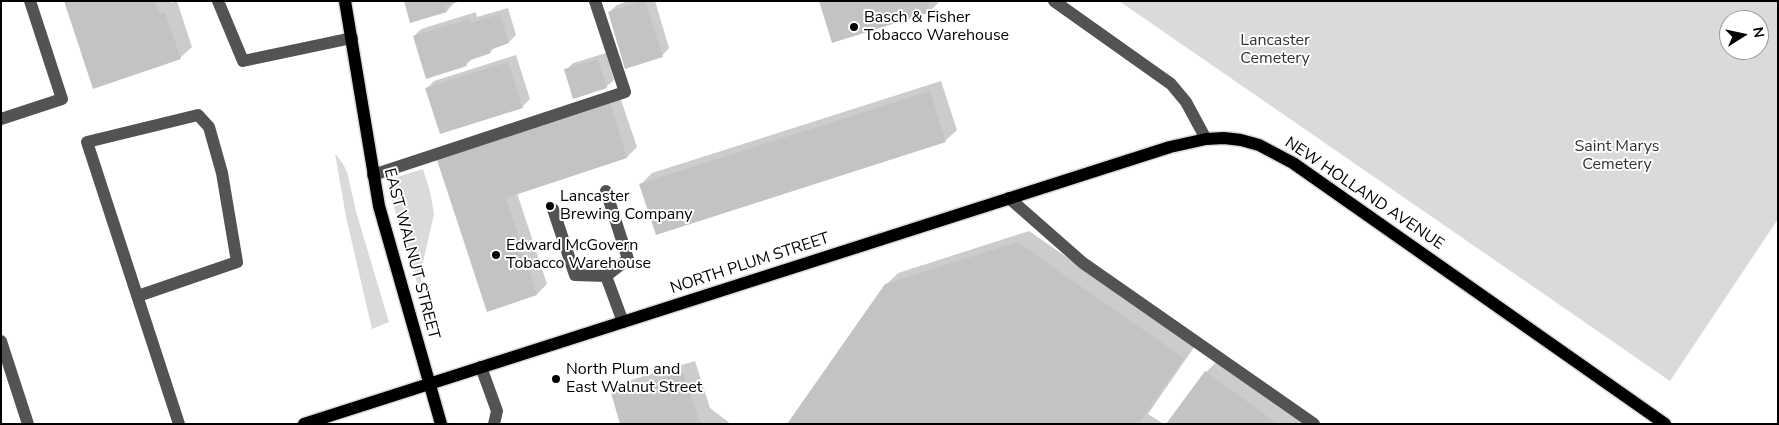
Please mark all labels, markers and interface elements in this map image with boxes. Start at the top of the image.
place label: Basch & Fisher Tobacco Warehouse [864,8,1009,46]
north arrow [1719,10,1769,60]
marker: Basch & Fisher Tobacco Warehouse [848,21,860,33]
text: N [1748,26,1769,39]
park label: Lancaster Cemetery [1240,31,1310,69]
street label: NEW HOLLAND AVENUE [1281,134,1447,254]
park label: Saint Marys Cemetery [1575,137,1659,175]
street label: EAST WALNUT STREET [379,166,443,342]
place label: Lancaster Brewing Company [560,187,692,225]
marker: Lancaster Brewing Company [544,200,556,212]
street label: NORTH PLUM STREET [668,229,832,299]
place label: Edward McGovern Tobacco Warehouse [506,236,651,274]
marker: Edward McGovern Tobacco Warehouse [490,249,502,261]
place label: North Plum and East Walnut Street [566,360,702,398]
marker: North Plum and East Walnut Street [550,373,562,385]

